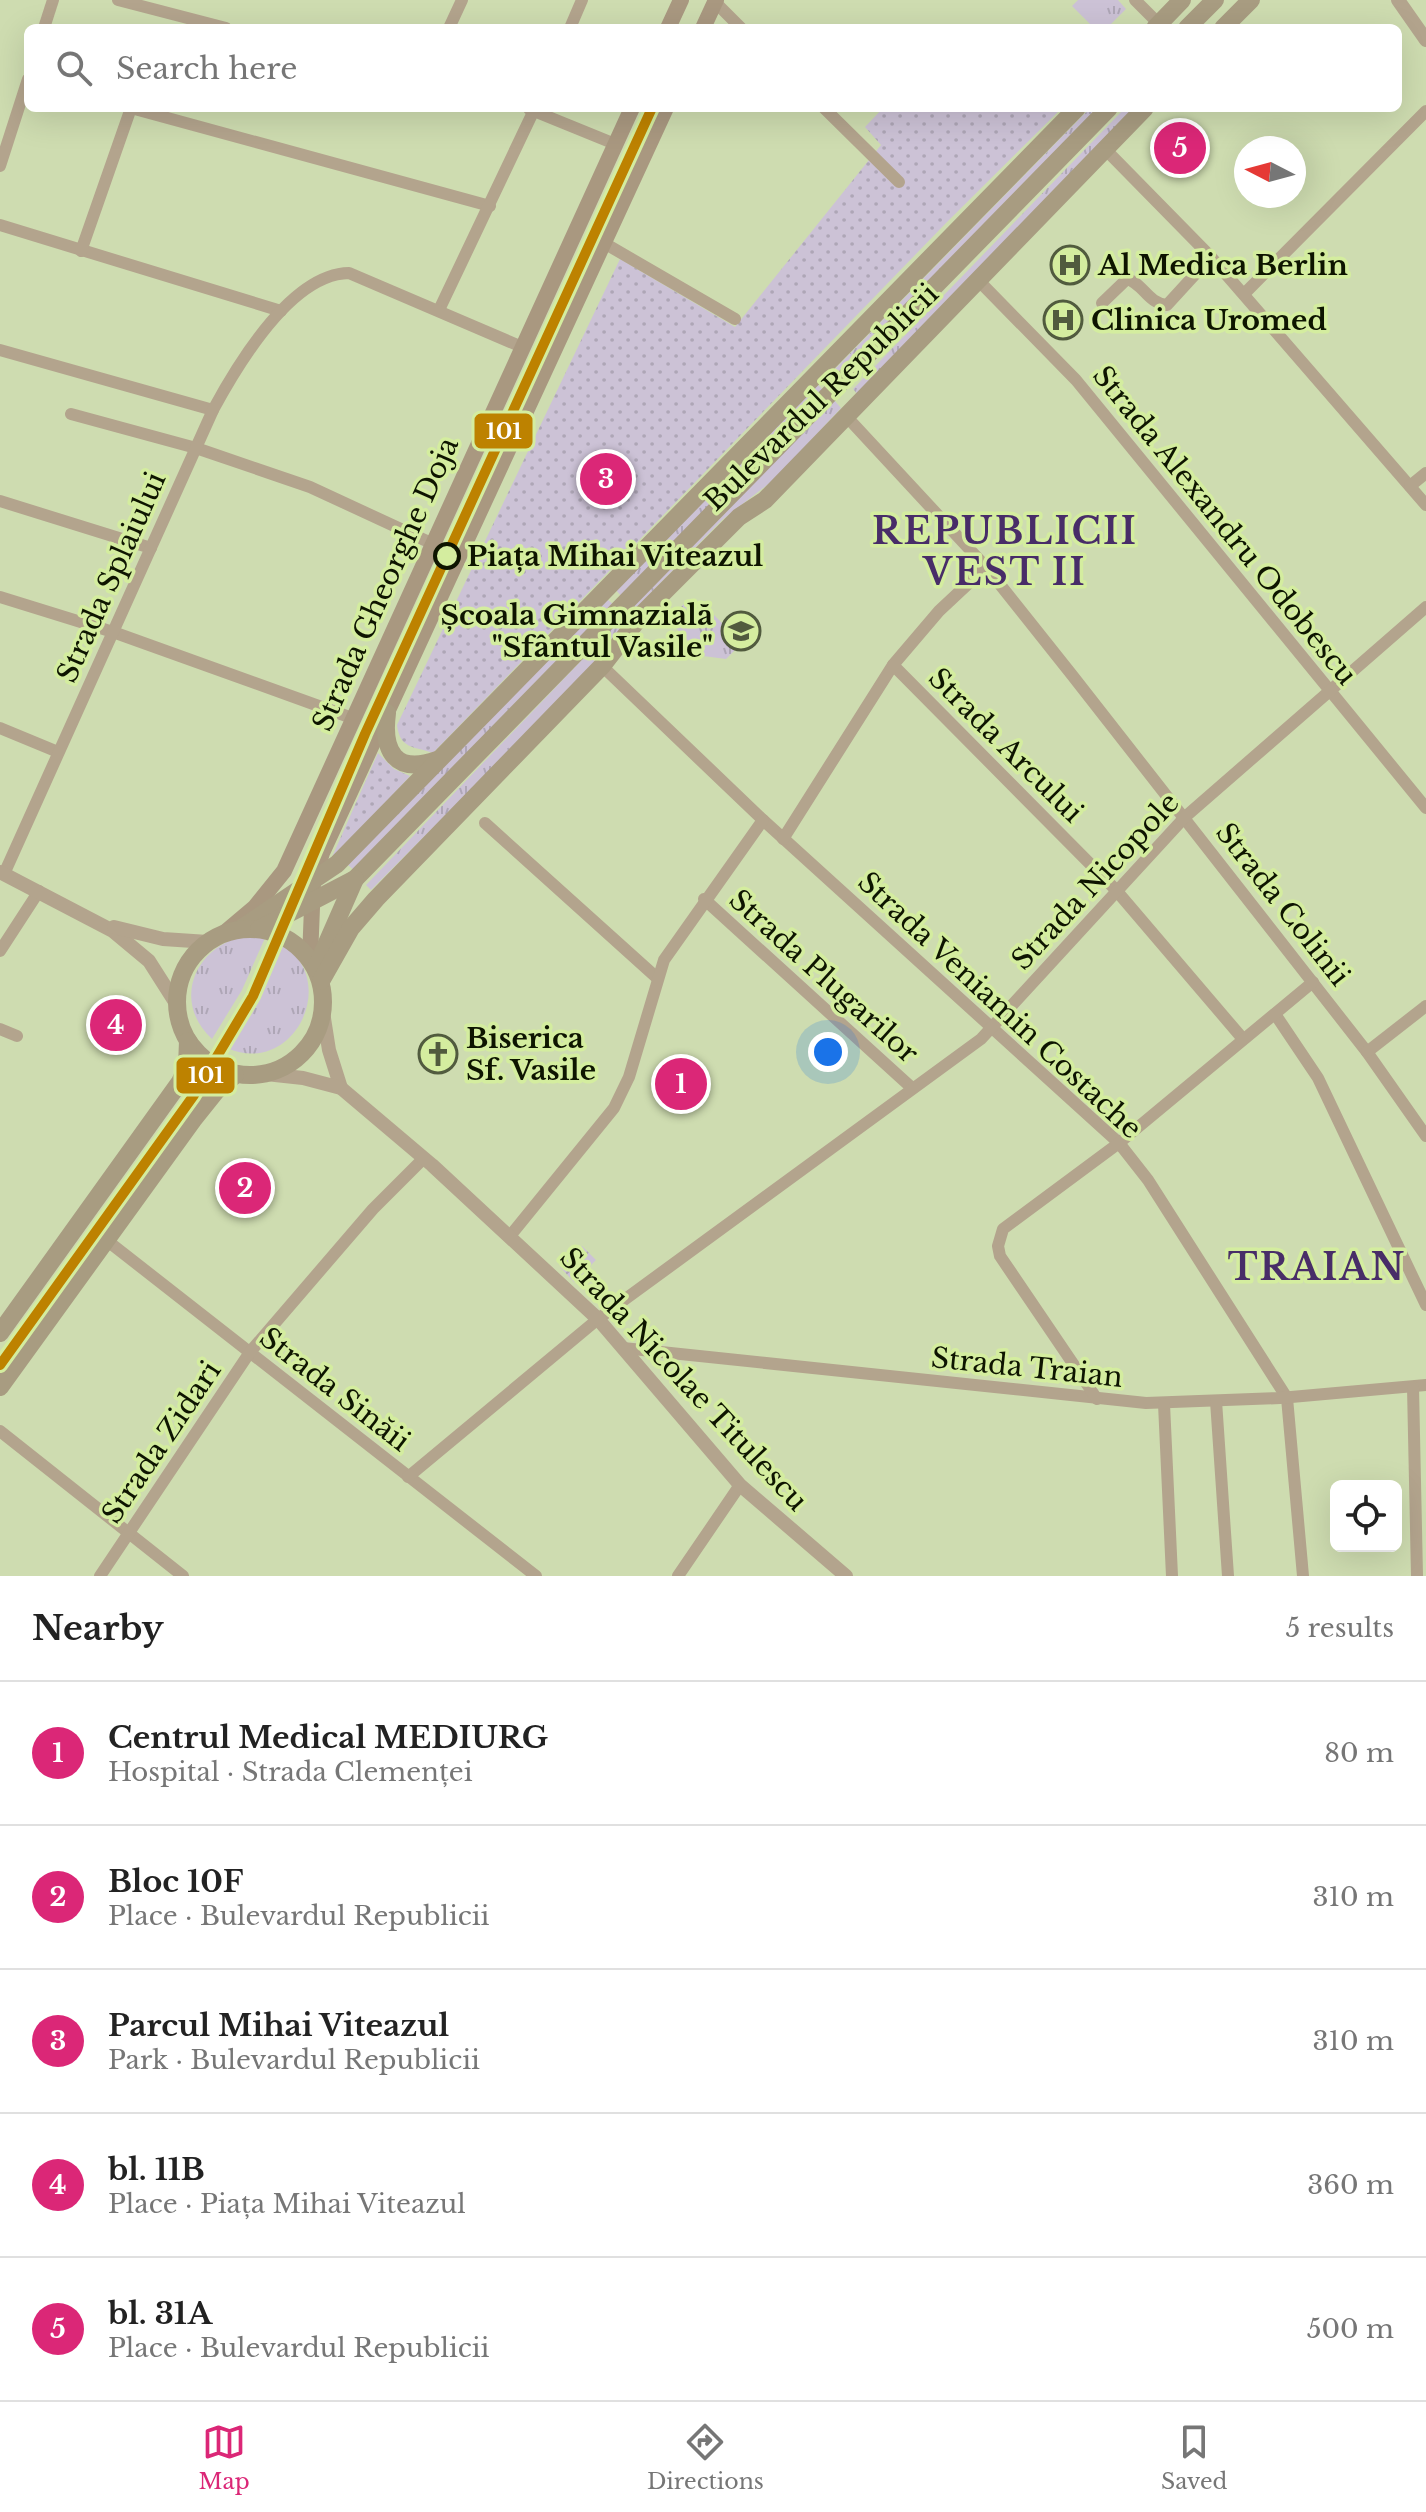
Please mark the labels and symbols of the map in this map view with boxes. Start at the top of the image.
pin: 5 [1154,118,1206,178]
north arrow [1234,136,1306,208]
hospital icon: Al Medica Berlin [1049,244,1091,286]
place label: Al Medica Berlin [1097,248,1348,283]
street label: Bulevardul Republicii [697,276,946,518]
hospital icon: Clinica Uromed [1042,299,1084,341]
place label: Clinica Uromed [1091,303,1327,338]
street label: Strada Alexandru Odobescu [1085,359,1364,692]
line badge: 101 [473,412,534,450]
text: 101 [486,418,522,445]
street label: Strada Gheorghe Doja [305,431,466,737]
pin: 3 [580,449,632,509]
street label: Strada Splaiului [49,466,174,688]
district label: REPUBLICII VEST II [872,509,1138,595]
place label: Piața Mihai Viteazul [467,539,763,574]
marker: Piața Mihai Viteazul [434,543,460,569]
place label: Școala Gimnazială "Sfântul Vasile" [441,598,713,665]
school or university icon: Școala Gimnazială "Sfântul Vasile" [720,610,762,652]
street label: Strada Arcului [921,661,1090,830]
street label: Strada Nicopole [1004,785,1187,977]
street label: Strada Colinii [1208,816,1357,993]
street label: Strada Veniamin Costache [851,865,1149,1146]
street label: Strada Plugarilor [722,882,926,1071]
pin: 4 [90,995,142,1055]
place label: Biserica Sf. Vasile [466,1021,596,1088]
your location [808,1032,848,1072]
church icon: Biserica Sf. Vasile [417,1033,459,1075]
pin: 1 [655,1054,707,1114]
line badge: 101 [175,1056,236,1095]
text: 101 [188,1062,224,1089]
pin: 2 [219,1158,271,1218]
street label: Strada Nicolae Titulescu [552,1240,815,1518]
district label: TRAIAN [1228,1245,1406,1290]
street label: Strada Sinăii [253,1320,417,1459]
street label: Strada Traian [929,1340,1124,1395]
street label: Strada Zidari [94,1355,228,1530]

